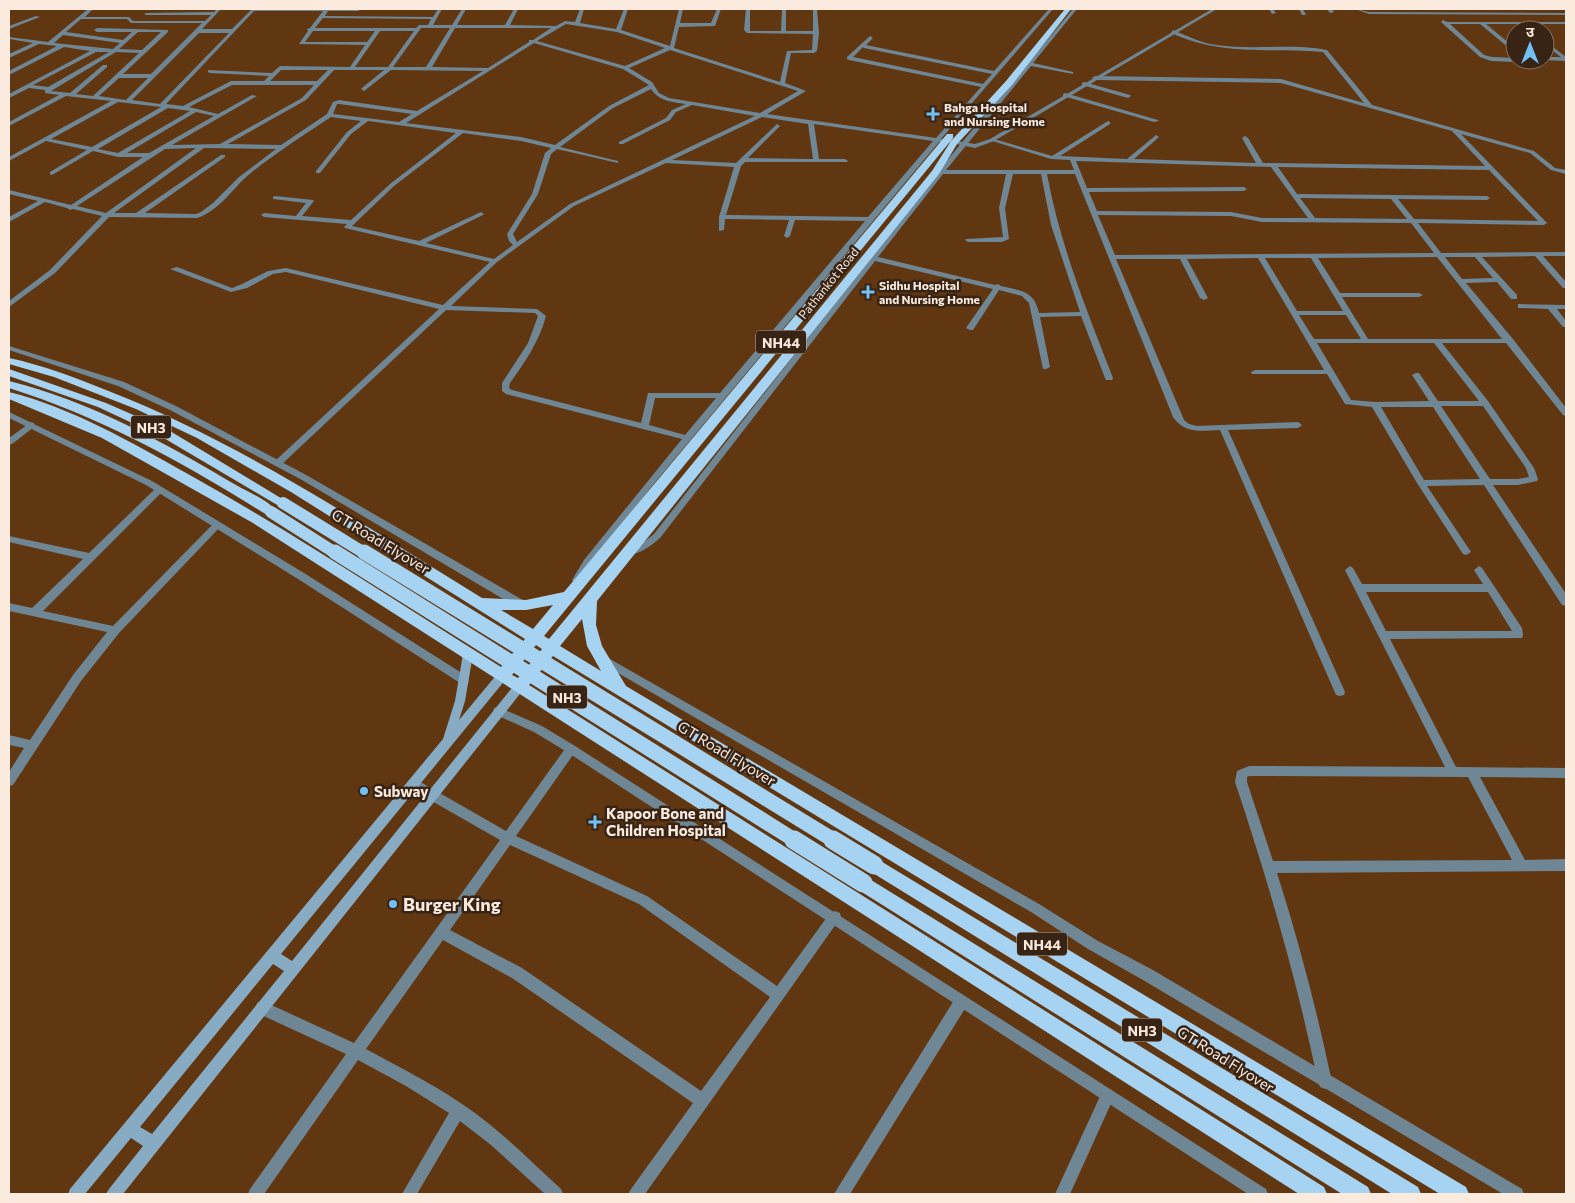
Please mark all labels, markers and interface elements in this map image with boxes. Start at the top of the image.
north arrow [1505,20,1555,70]
text: उ [1526,23,1535,40]
place label: Bahga Hospital and Nursing Home [944,100,1045,128]
marker: Bahga Hospital and Nursing Home [926,107,940,121]
street label: Pathankot Road [795,245,861,321]
place label: Sidhu Hospital and Nursing Home [879,278,980,306]
marker: Sidhu Hospital and Nursing Home [861,285,875,299]
road number: NH44 [756,331,806,354]
road number: NH3 [131,416,171,438]
street label: GT Road Flyover [329,505,433,577]
road number: NH3 [547,686,587,709]
street label: GT Road Flyover [675,717,779,789]
place label: Subway [374,782,429,800]
marker: Subway [358,785,370,797]
place label: Kapoor Bone and Children Hospital [606,804,726,839]
marker: Kapoor Bone and Children Hospital [588,815,602,829]
place label: Burger King [403,893,501,915]
marker: Burger King [387,898,399,910]
road number: NH44 [1017,932,1067,956]
road number: NH3 [1122,1018,1162,1042]
street label: GT Road Flyover [1174,1022,1278,1096]

